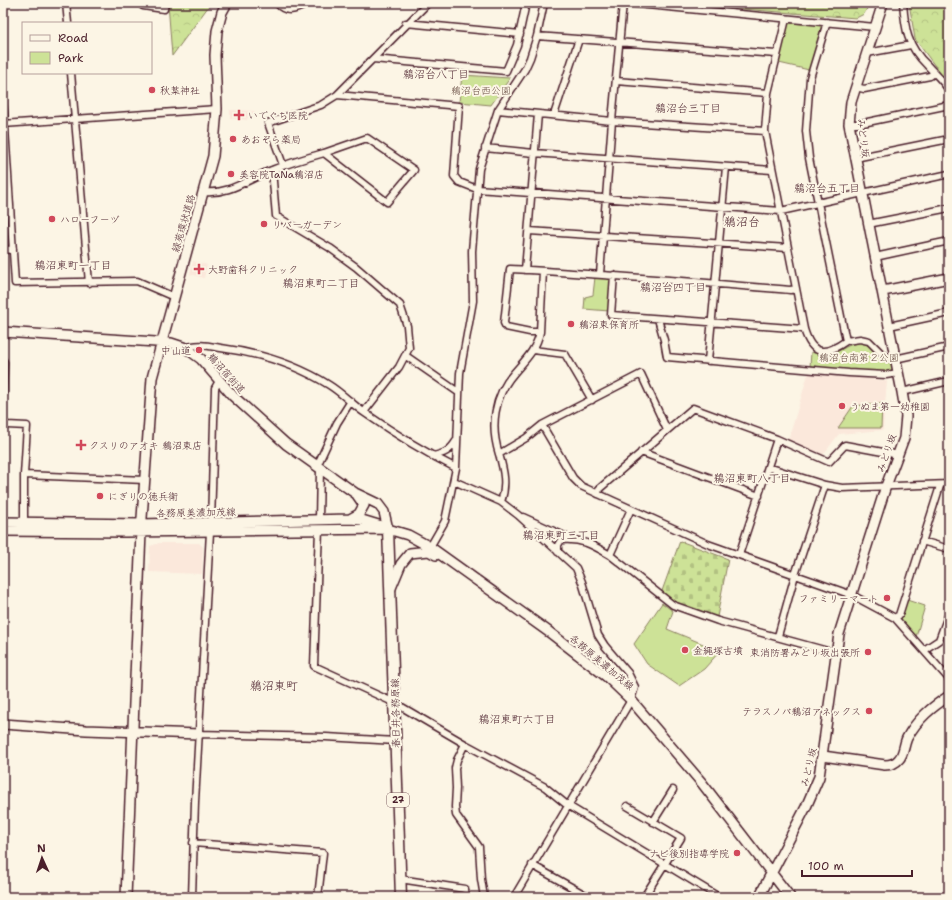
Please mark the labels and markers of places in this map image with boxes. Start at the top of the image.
place label: 秋葉神社 [160,84,200,97]
marker: 秋葉神社 [147,85,157,95]
marker: いでぐち医院 [233,109,245,121]
place label: いでぐち医院 [248,109,308,122]
place label: あおぞら薬局 [241,133,301,146]
marker: あおぞら薬局 [228,134,238,144]
place label: 美容院TaNa鵜沼店 [239,168,324,181]
marker: 美容院TaNa鵜沼店 [226,169,236,179]
place label: ハローフーヅ [60,213,120,226]
marker: ハローフーヅ [47,214,57,224]
place label: リバーガーデン [272,218,342,231]
marker: リバーガーデン [259,219,269,229]
marker: 大野歯科クリニック [193,263,205,275]
place label: 大野歯科クリニック [208,263,298,276]
place label: 鵜沼東保育所 [579,318,639,331]
marker: 鵜沼東保育所 [566,319,576,329]
place label: 中山道 [161,344,191,357]
marker: 中山道 [194,345,204,355]
place label: うぬま第一幼稚園 [850,400,930,413]
marker: うぬま第一幼稚園 [837,401,847,411]
place label: クスリのアオキ 鵜沼東店 [89,439,202,452]
marker: クスリのアオキ 鵜沼東店 [76,440,86,450]
place label: にぎりの徳兵衛 [108,490,178,503]
marker: にぎりの徳兵衛 [95,491,105,501]
place label: ファミリーマート [799,592,879,605]
marker: ファミリーマート [882,593,892,603]
place label: 金縄塚古墳 [693,644,743,657]
marker: 金縄塚古墳 [680,645,690,655]
place label: 東消防署みどり坂出張所 [750,646,860,659]
marker: 東消防署みどり坂出張所 [863,647,873,657]
place label: テラスノバ鵜沼アネックス [742,705,861,718]
marker: テラスノバ鵜沼アネックス [864,706,874,716]
place label: ナビ後別指導学院 [649,847,729,860]
marker: ナビ後別指導学院 [732,848,742,858]

